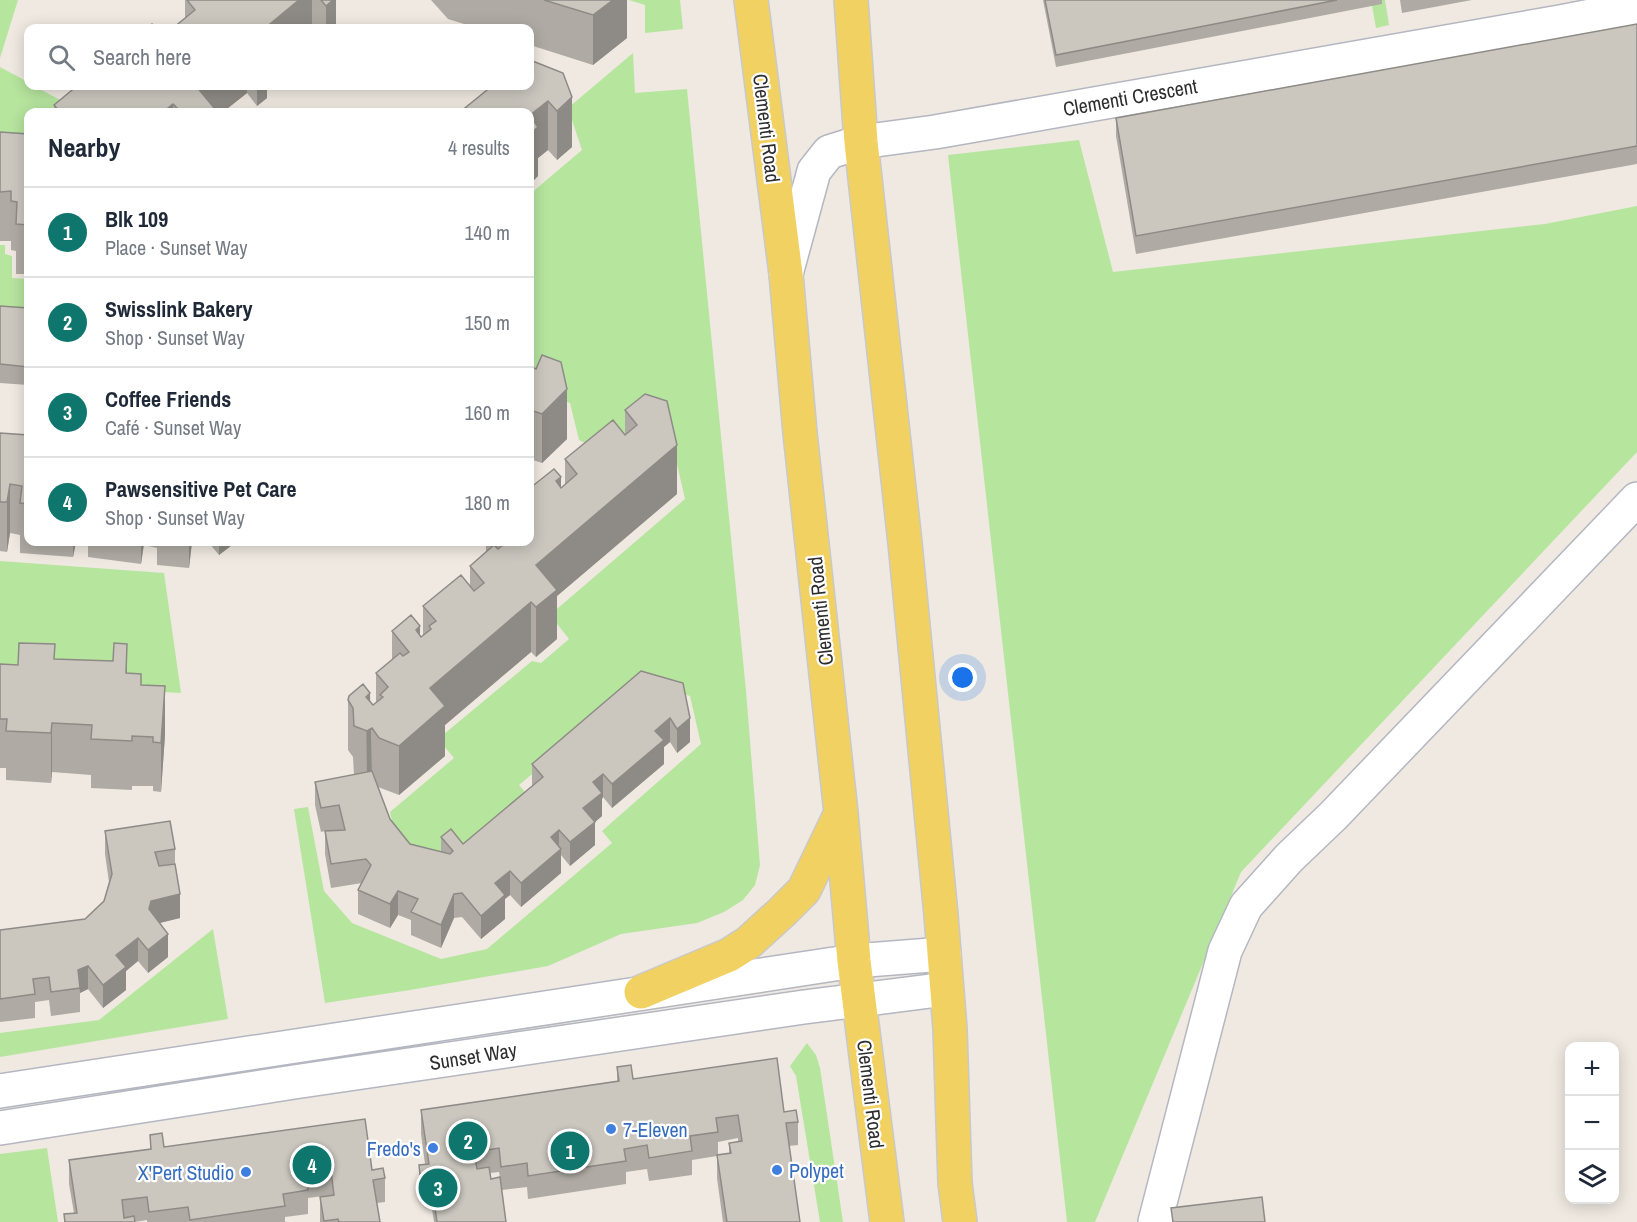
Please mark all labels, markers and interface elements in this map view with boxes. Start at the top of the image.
search box [24,24,534,90]
icon: search [45,41,78,74]
text: Search here [93,42,191,72]
street label: Clementi Road [747,72,787,184]
street label: Clementi Crescent [1061,72,1200,122]
text: Nearby [48,130,120,165]
text: 4 results [448,134,510,161]
text: Blk 109 [105,204,168,234]
text: 1 [63,219,72,246]
text: 140 m [464,219,510,246]
text: Place · Sunset Way [105,234,248,261]
text: Swisslink Bakery [105,294,252,324]
text: 2 [63,309,72,336]
text: 150 m [464,309,510,336]
text: Shop · Sunset Way [105,324,245,351]
text: Coffee Friends [105,384,231,414]
text: 3 [63,399,72,426]
text: 160 m [464,399,510,426]
text: Café · Sunset Way [105,414,241,441]
text: Pawsensitive Pet Care [105,474,297,504]
text: 4 [63,489,72,516]
text: 180 m [464,489,510,516]
text: Shop · Sunset Way [105,504,245,531]
street label: Clementi Road [801,555,839,667]
your location [948,663,977,692]
street label: Sunset Way [428,1036,519,1076]
street label: Clementi Road [851,1038,891,1150]
map controls [1565,1042,1619,1204]
button: + [1565,1042,1619,1096]
button: − [1565,1096,1619,1150]
place label: 7-Eleven [623,1116,688,1143]
pin: 2 [448,1118,488,1164]
marker: 7-Eleven [604,1122,618,1136]
pin: 1 [550,1128,590,1174]
place label: Fredo's [367,1135,421,1162]
marker: Fredo's [426,1141,440,1155]
pin: 4 [292,1142,332,1188]
button: layers [1565,1150,1619,1204]
place label: Polypet [789,1157,844,1184]
place label: X'Pert Studio [138,1159,234,1186]
marker: Polypet [770,1163,784,1177]
marker: X'Pert Studio [239,1165,253,1179]
pin: 3 [418,1166,458,1210]

